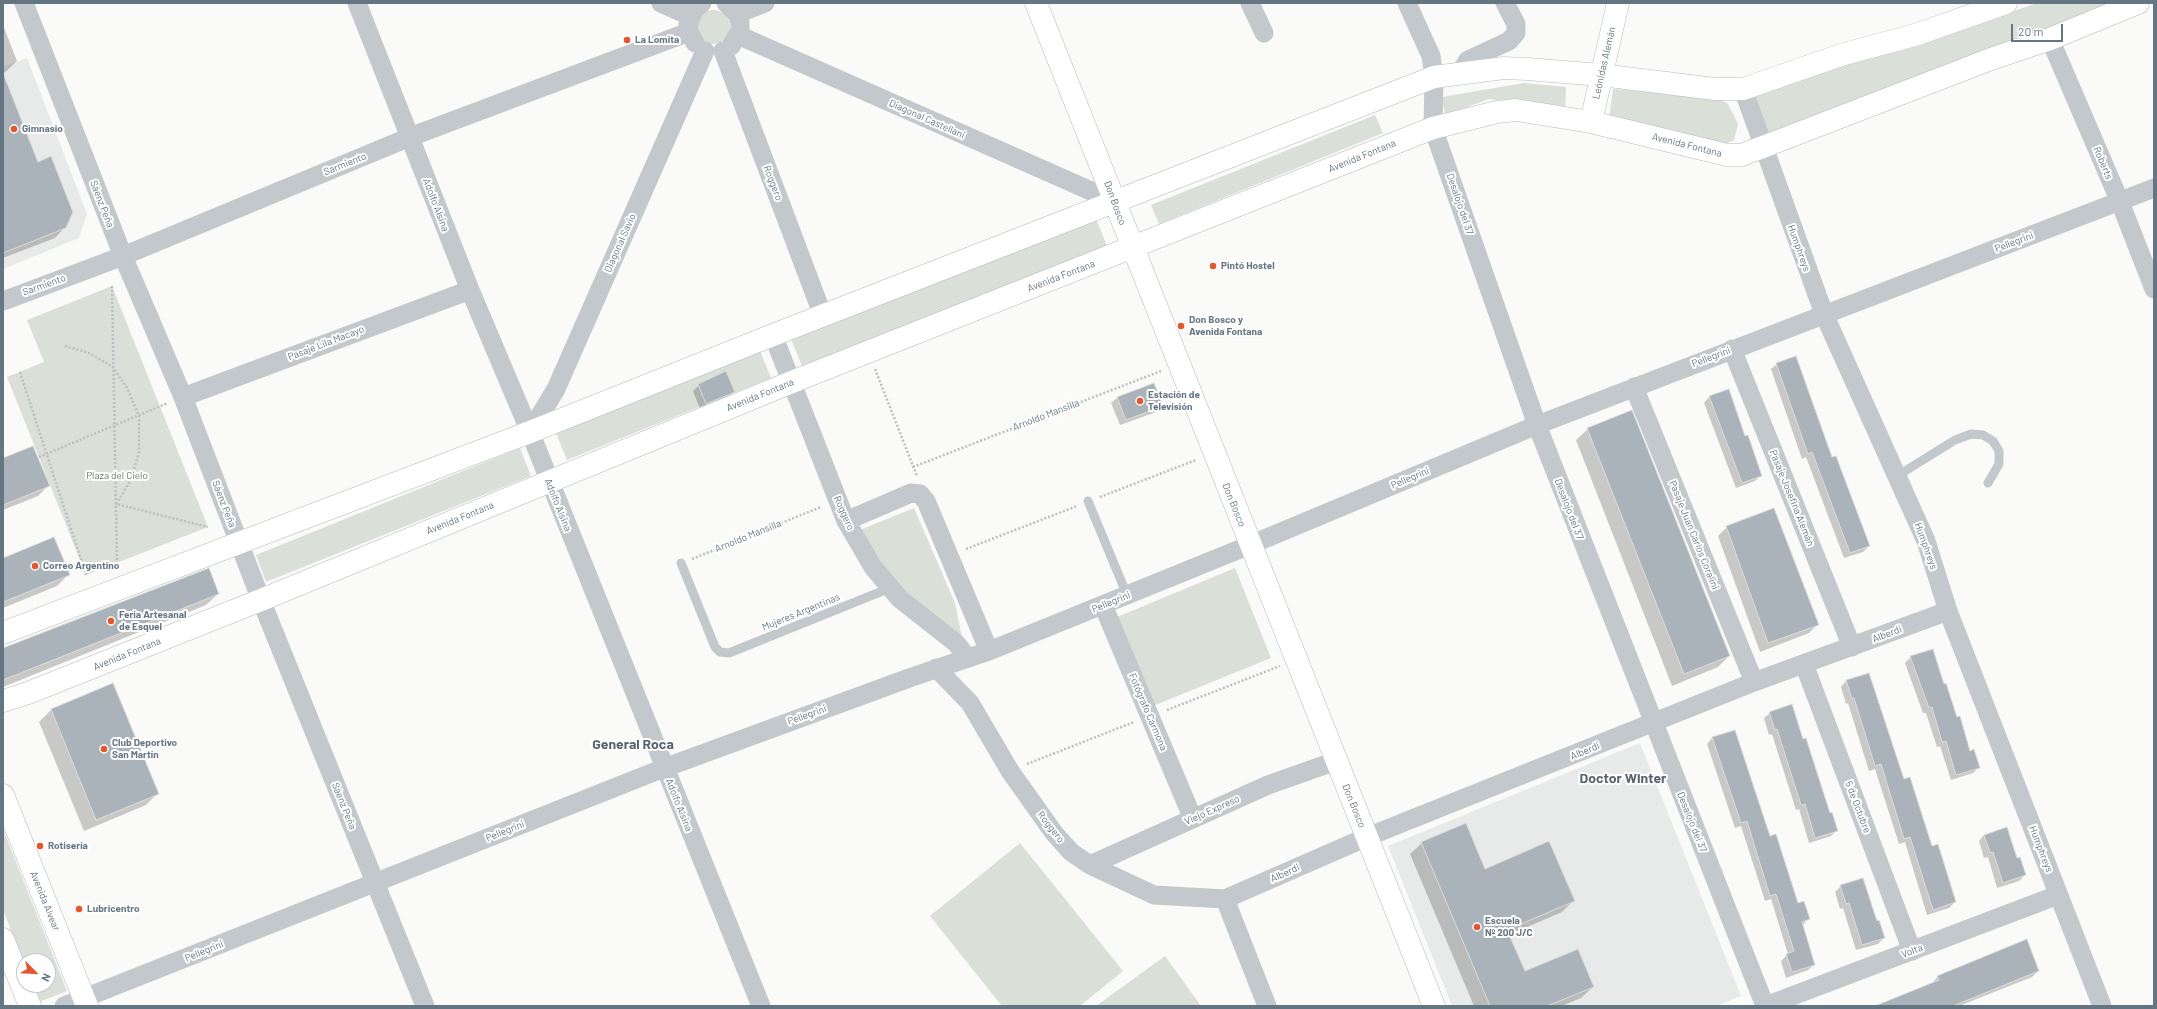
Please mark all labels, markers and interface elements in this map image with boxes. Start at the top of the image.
scale bar [2013,16,2065,42]
text: 20 m [2018,24,2044,38]
street label: Leónidas Alemán [1590,26,1618,100]
place label: La Lomita [635,34,679,46]
marker: La Lomita [622,35,632,45]
street label: Diagonal Castellani [887,97,967,141]
place label: Gimnasio [22,123,63,135]
marker: Gimnasio [9,124,19,134]
street label: Avenida Fontana [1651,131,1723,159]
street label: Avenida Fontana [1327,137,1397,175]
street label: Roberts [2091,145,2115,181]
street label: Sarmiento [322,150,368,178]
street label: Roggero [761,164,785,202]
street label: Desalojo del 37 [1444,172,1476,236]
street label: Adolfo Alsina [420,177,452,233]
street label: Sáenz Peña [88,179,116,229]
street label: Don Bosco [1101,179,1129,227]
street label: Diagonal Savio [602,212,638,274]
street label: Humphreys [1785,223,1813,273]
street label: Pellegrini [1993,229,2035,255]
street label: Avenida Fontana [1025,258,1097,294]
place label: Pintó Hostel [1221,260,1275,272]
marker: Pintó Hostel [1208,261,1218,271]
street label: Sarmiento [21,272,67,298]
place label: Don Bosco y Avenida Fontana [1189,314,1262,338]
marker: Don Bosco y Avenida Fontana [1176,321,1186,331]
street label: Pasaje Lila Macayo [286,323,366,363]
street label: Pellegrini [1690,344,1732,370]
street label: Avenida Fontana [725,376,795,414]
place label: Estación de Televisión [1148,389,1200,412]
marker: Estación de Televisión [1135,396,1145,406]
street label: Arnoldo Mansilla [1011,397,1081,433]
street label: Pasaje Josefina Alemán [1767,448,1817,548]
street label: Pellegrini [1389,465,1431,491]
park label: Plaza del Cielo [86,470,148,482]
street label: Adolfo Alsina [542,477,574,533]
street label: Desalojo del 37 [1552,477,1586,541]
street label: Sáenz Peña [210,479,238,529]
street label: Pasaje Juan Carlos Coralini [1667,479,1721,591]
street label: Don Bosco [1220,481,1248,529]
street label: Roggero [831,494,857,532]
street label: Avenida Fontana [425,499,495,537]
street label: Arnoldo Mansilla [713,517,783,555]
street label: Humphreys [1912,521,1940,571]
place label: Correo Argentino [43,560,119,572]
marker: Correo Argentino [30,561,40,571]
street label: Pellegrini [1090,589,1132,615]
street label: Mujeres Argentinas [760,591,842,633]
place label: Feria Artesanal de Esquel [119,609,186,632]
marker: Feria Artesanal de Esquel [106,616,116,626]
street label: Alberdi [1871,623,1903,645]
street label: Avenida Fontana [92,635,162,673]
street label: Fotógrafo Carmona [1126,671,1170,753]
street label: Pellegrini [786,702,828,728]
district label: General Roca [592,736,674,752]
place label: Club Deportivo San Martín [112,737,177,760]
street label: Alberdi [1569,740,1601,762]
marker: Club Deportivo San Martín [99,744,109,754]
district label: Doctor Winter [1580,770,1666,786]
street label: Adolfo Alsina [663,777,695,833]
street label: 5 de Octubre [1843,779,1873,835]
street label: Sáenz Peña [329,781,359,831]
street label: Don Bosco [1340,782,1368,830]
street label: Desalojo del 37 [1674,790,1710,854]
street label: Viejo Expreso [1183,792,1241,828]
street label: Roggero [1035,809,1067,845]
street label: Pellegrini [484,818,526,844]
street label: Humphreys [2027,824,2055,874]
place label: Rotisería [48,840,88,852]
marker: Rotisería [35,841,45,851]
street label: Alberdi [1269,861,1301,885]
street label: Avenida Alvear [28,869,62,933]
place label: Lubricentro [87,903,140,915]
marker: Lubricentro [74,904,84,914]
place label: Escuela Nº 200 J/C [1485,915,1533,938]
marker: Escuela Nº 200 J/C [1472,922,1482,932]
street label: Pellegrini [183,938,225,964]
street label: Volta [1900,941,1924,961]
north arrow [16,953,56,993]
text: N [39,972,54,984]

